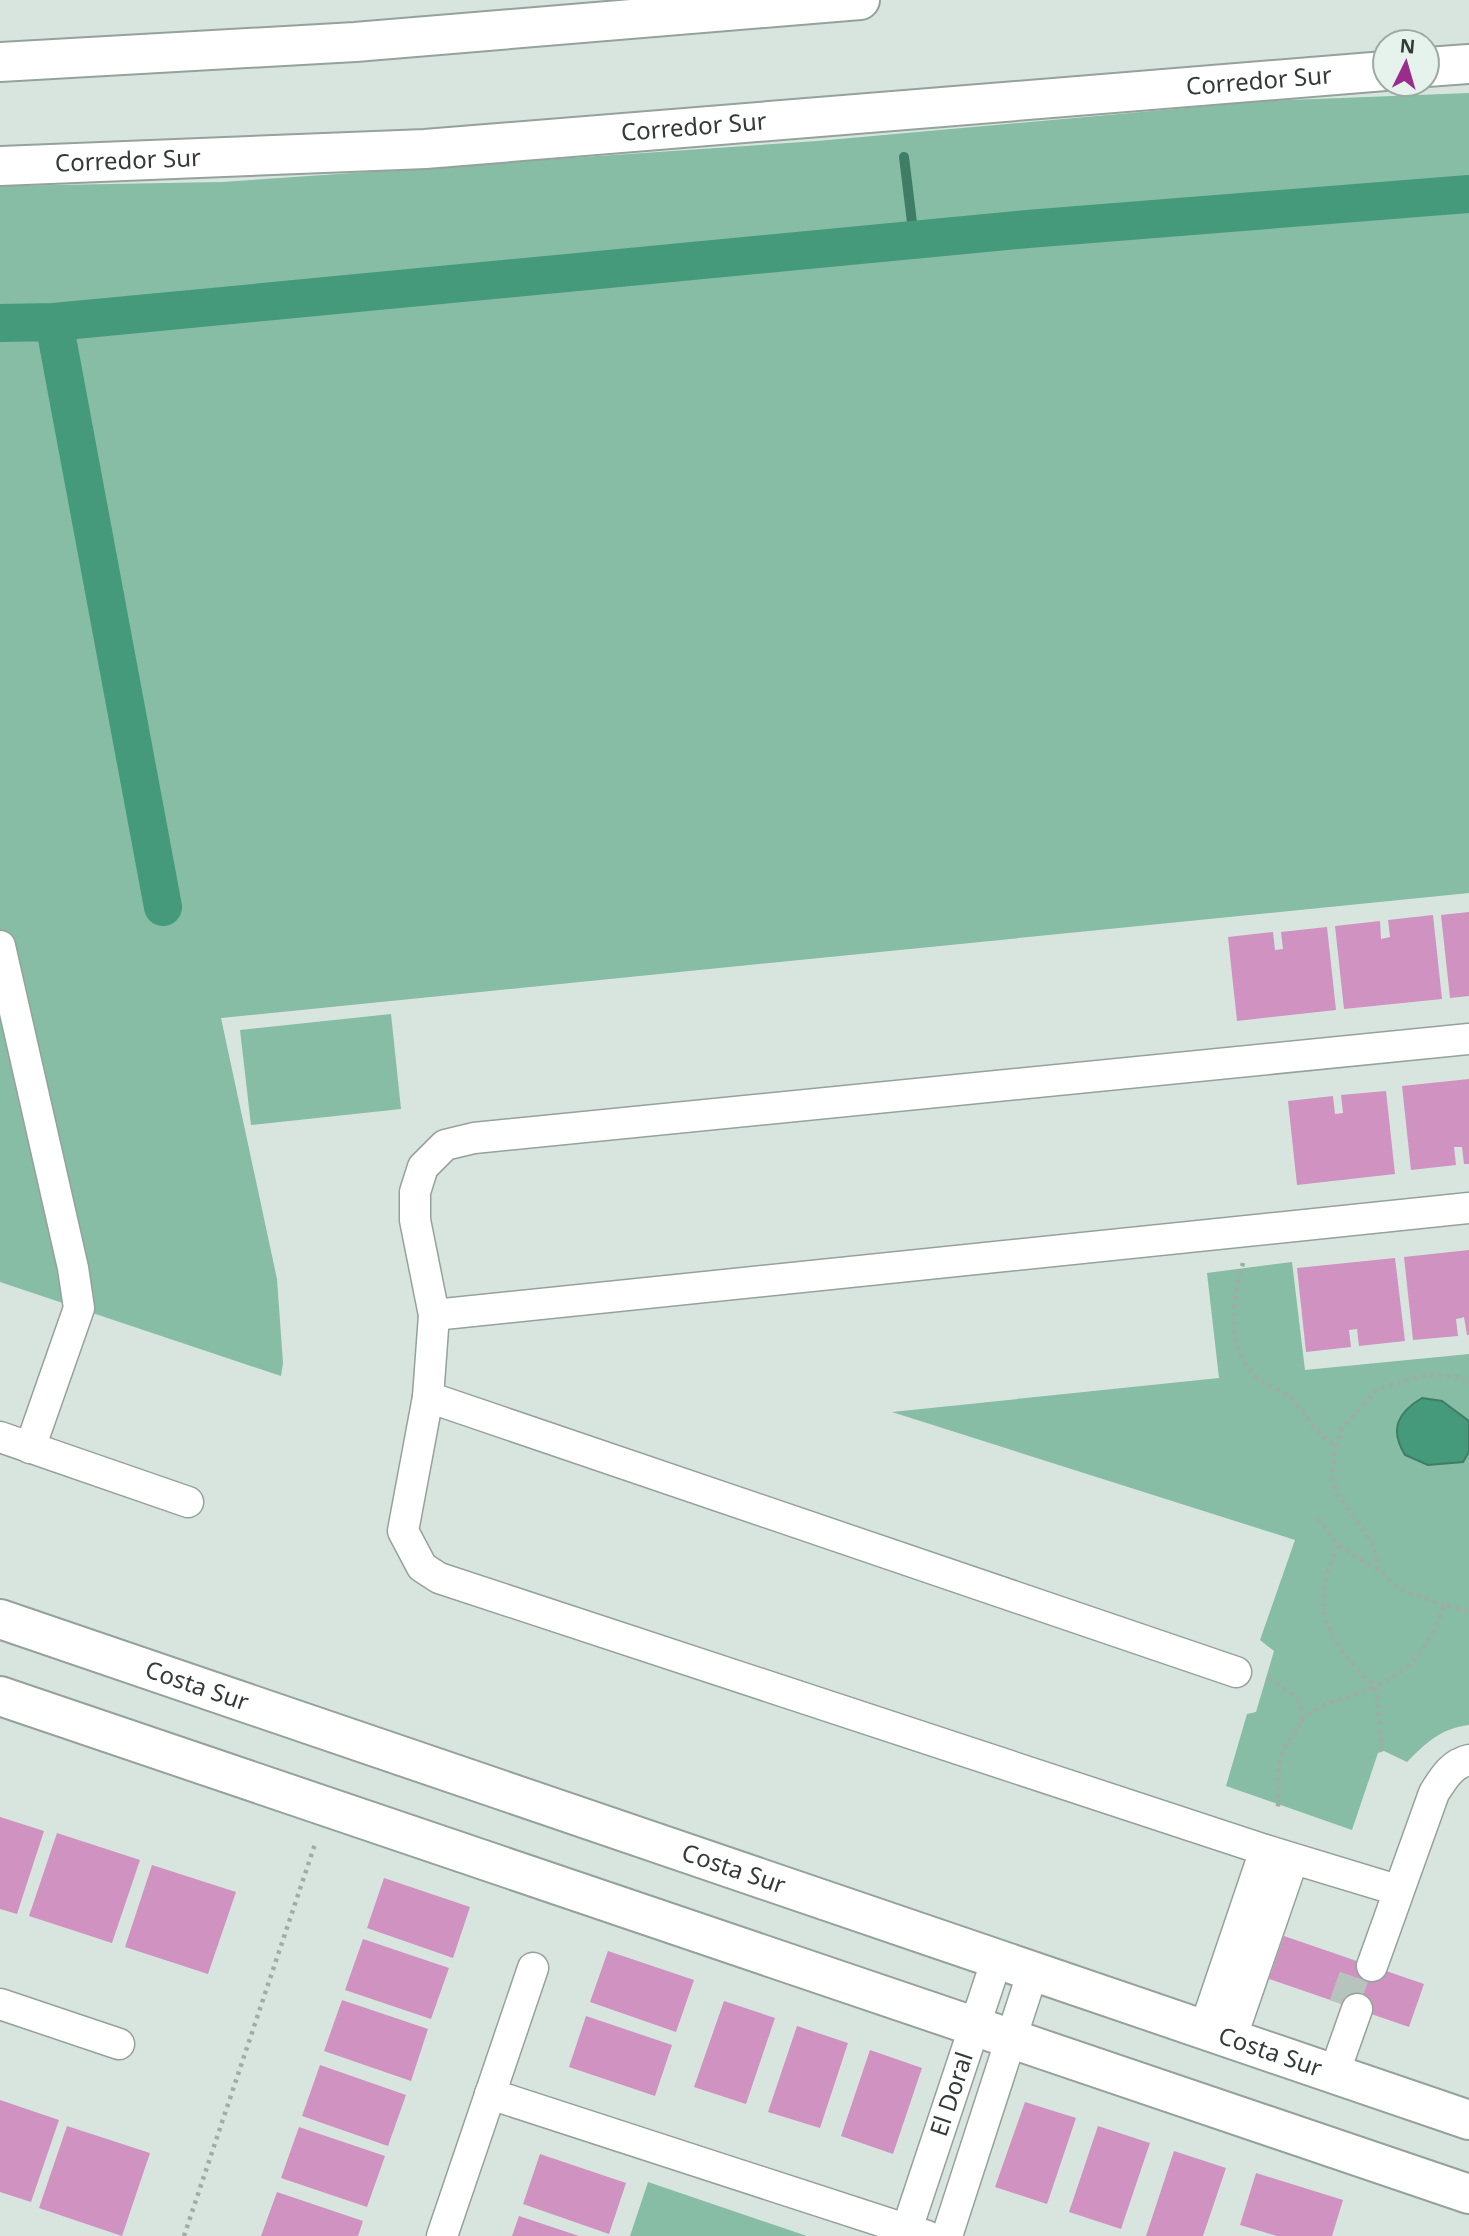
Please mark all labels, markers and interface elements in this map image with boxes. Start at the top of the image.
north arrow [1371,28,1441,98]
text: N [1399,32,1416,60]
street label: Corredor Sur [1185,57,1333,102]
street label: Corredor Sur [620,103,768,148]
street label: Corredor Sur [54,140,202,179]
street label: Costa Sur [141,1652,254,1718]
street label: Costa Sur [678,1835,790,1901]
street label: Costa Sur [1214,2018,1327,2084]
street label: El Doral [921,2047,980,2140]

